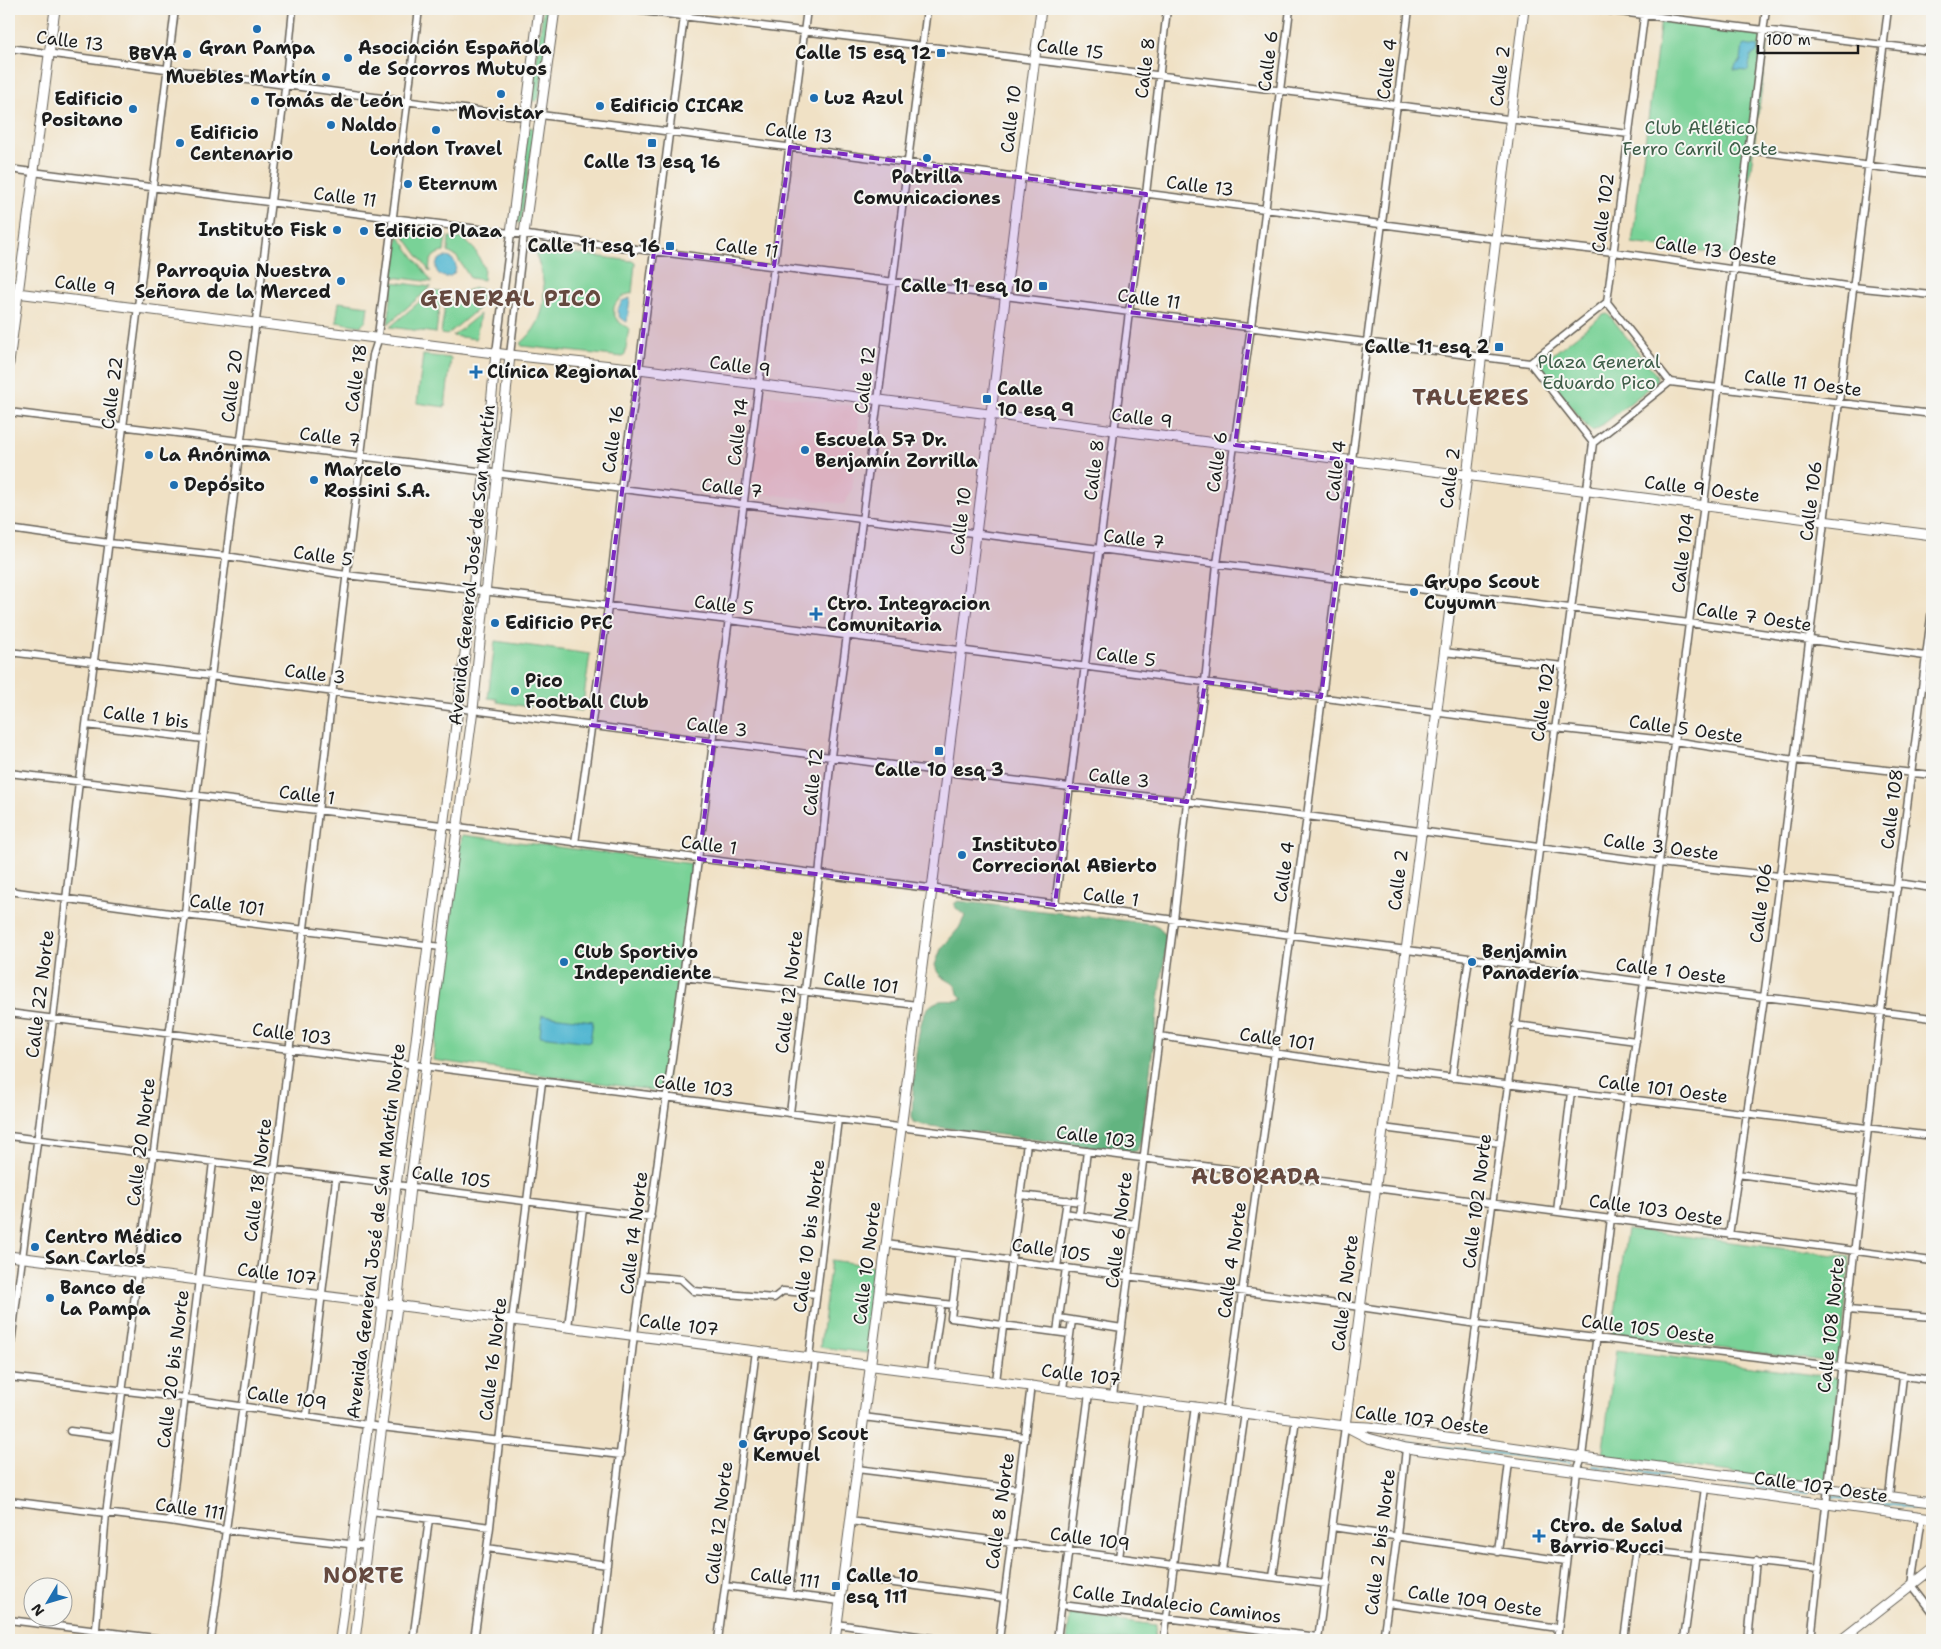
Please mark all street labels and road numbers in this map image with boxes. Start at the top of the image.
street label: Calle 13 [35,25,105,57]
street label: Calle 6 [1252,29,1284,93]
street label: Calle 15 [1035,33,1105,65]
street label: Calle 8 [1129,36,1161,100]
street label: Calle 4 [1371,37,1403,101]
street label: Calle 2 [1484,44,1516,108]
street label: Calle 10 [995,84,1027,154]
street label: Calle 13 [764,117,834,149]
street label: Calle 13 [1165,170,1235,202]
street label: Calle 102 [1586,172,1620,254]
street label: Calle 11 [312,181,378,213]
street label: Calle 13 Oeste [1653,231,1779,271]
street label: Calle 11 [714,232,780,264]
street label: Calle 9 [53,269,117,301]
street label: Calle 11 [1116,283,1182,315]
street label: Calle 18 [339,342,373,414]
street label: Calle 12 [849,345,881,415]
street label: Calle 20 [216,348,248,424]
street label: Calle 9 [708,350,772,382]
street label: Calle 22 [96,355,128,431]
street label: Calle 11 Oeste [1743,364,1863,402]
street label: Calle 14 [722,397,754,467]
street label: Calle 9 [1110,402,1174,434]
street label: Avenida General José de San Martín [443,403,501,727]
street label: Calle 16 [596,403,630,475]
street label: Calle 7 [298,421,362,453]
street label: Calle 6 [1201,430,1233,494]
street label: Calle 8 [1078,438,1110,502]
street label: Calle 4 [1320,439,1352,503]
street label: Calle 2 [1434,446,1466,510]
street label: Calle 106 [1794,459,1828,543]
street label: Calle 9 Oeste [1643,470,1761,508]
street label: Calle 7 [700,472,764,504]
street label: Calle 10 [945,486,977,556]
street label: Calle 104 [1666,512,1700,594]
street label: Calle 7 [1102,523,1166,555]
street label: Calle 5 [292,540,354,572]
street label: Calle 5 [693,589,755,621]
street label: Calle 7 Oeste [1695,597,1813,637]
street label: Calle 5 [1095,641,1157,673]
street label: Calle 3 [283,658,347,690]
street label: Calle 102 [1526,661,1560,743]
street label: Calle 1 bis [102,700,190,734]
street label: Calle 5 Oeste [1627,709,1745,749]
street label: Calle 3 [685,711,749,743]
street label: Calle 12 [798,747,828,817]
street label: Calle 3 [1087,762,1151,794]
street label: Calle 108 [1875,767,1909,851]
street label: Calle 1 [278,780,336,810]
street label: Calle 3 Oeste [1602,828,1720,866]
street label: Calle 1 [680,830,738,860]
street label: Calle 4 [1268,840,1300,904]
street label: Calle 2 [1382,848,1414,912]
street label: Calle 106 [1744,861,1778,945]
street label: Calle 1 [1082,882,1140,912]
street label: Calle 101 [188,888,266,922]
street label: Calle 22 Norte [20,929,60,1059]
street label: Calle 12 Norte [770,929,808,1055]
street label: Calle 1 Oeste [1614,952,1728,990]
street label: Calle 101 [822,966,900,1000]
street label: Calle 103 [251,1017,333,1051]
street label: Calle 101 [1238,1022,1316,1056]
street label: Avenida General José de San Martín Norte [341,1042,411,1420]
street label: Calle 103 [653,1069,735,1103]
street label: Calle 101 Oeste [1597,1069,1729,1109]
street label: Calle 20 Norte [121,1076,161,1208]
street label: Calle 18 Norte [238,1117,278,1243]
street label: Calle 103 [1055,1120,1137,1154]
street label: Calle 102 Norte [1457,1132,1497,1270]
street label: Calle 10 bis Norte [788,1158,830,1314]
street label: Calle 105 [410,1160,492,1194]
street label: Calle 14 Norte [615,1170,653,1296]
street label: Calle 6 Norte [1100,1170,1138,1290]
street label: Calle 103 Oeste [1587,1189,1725,1231]
street label: Calle 10 Norte [848,1200,886,1326]
street label: Calle 4 Norte [1212,1200,1252,1320]
street label: Calle 105 [1010,1233,1092,1267]
street label: Calle 2 Norte [1326,1233,1364,1353]
street label: Calle 108 Norte [1812,1256,1850,1394]
street label: Calle 107 [236,1257,318,1291]
street label: Calle 20 bis Norte [151,1288,195,1450]
street label: Calle 16 Norte [474,1296,512,1422]
street label: Calle 107 [638,1308,720,1342]
street label: Calle 105 Oeste [1580,1309,1716,1349]
street label: Calle 107 [1040,1358,1122,1392]
street label: Calle 109 [245,1381,329,1415]
street label: Calle 107 Oeste [1353,1400,1491,1440]
street label: Calle 8 Norte [980,1451,1020,1571]
street label: Calle 12 Norte [700,1460,738,1586]
street label: Calle 107 Oeste [1752,1466,1890,1508]
street label: Calle 2 bis Norte [1359,1467,1401,1617]
street label: Calle 111 [154,1492,226,1526]
street label: Calle 109 [1048,1522,1132,1556]
street label: Calle 111 [749,1562,821,1594]
street label: Calle Indalecio Caminos [1071,1579,1283,1629]
street label: Calle 109 Oeste [1406,1580,1544,1622]

